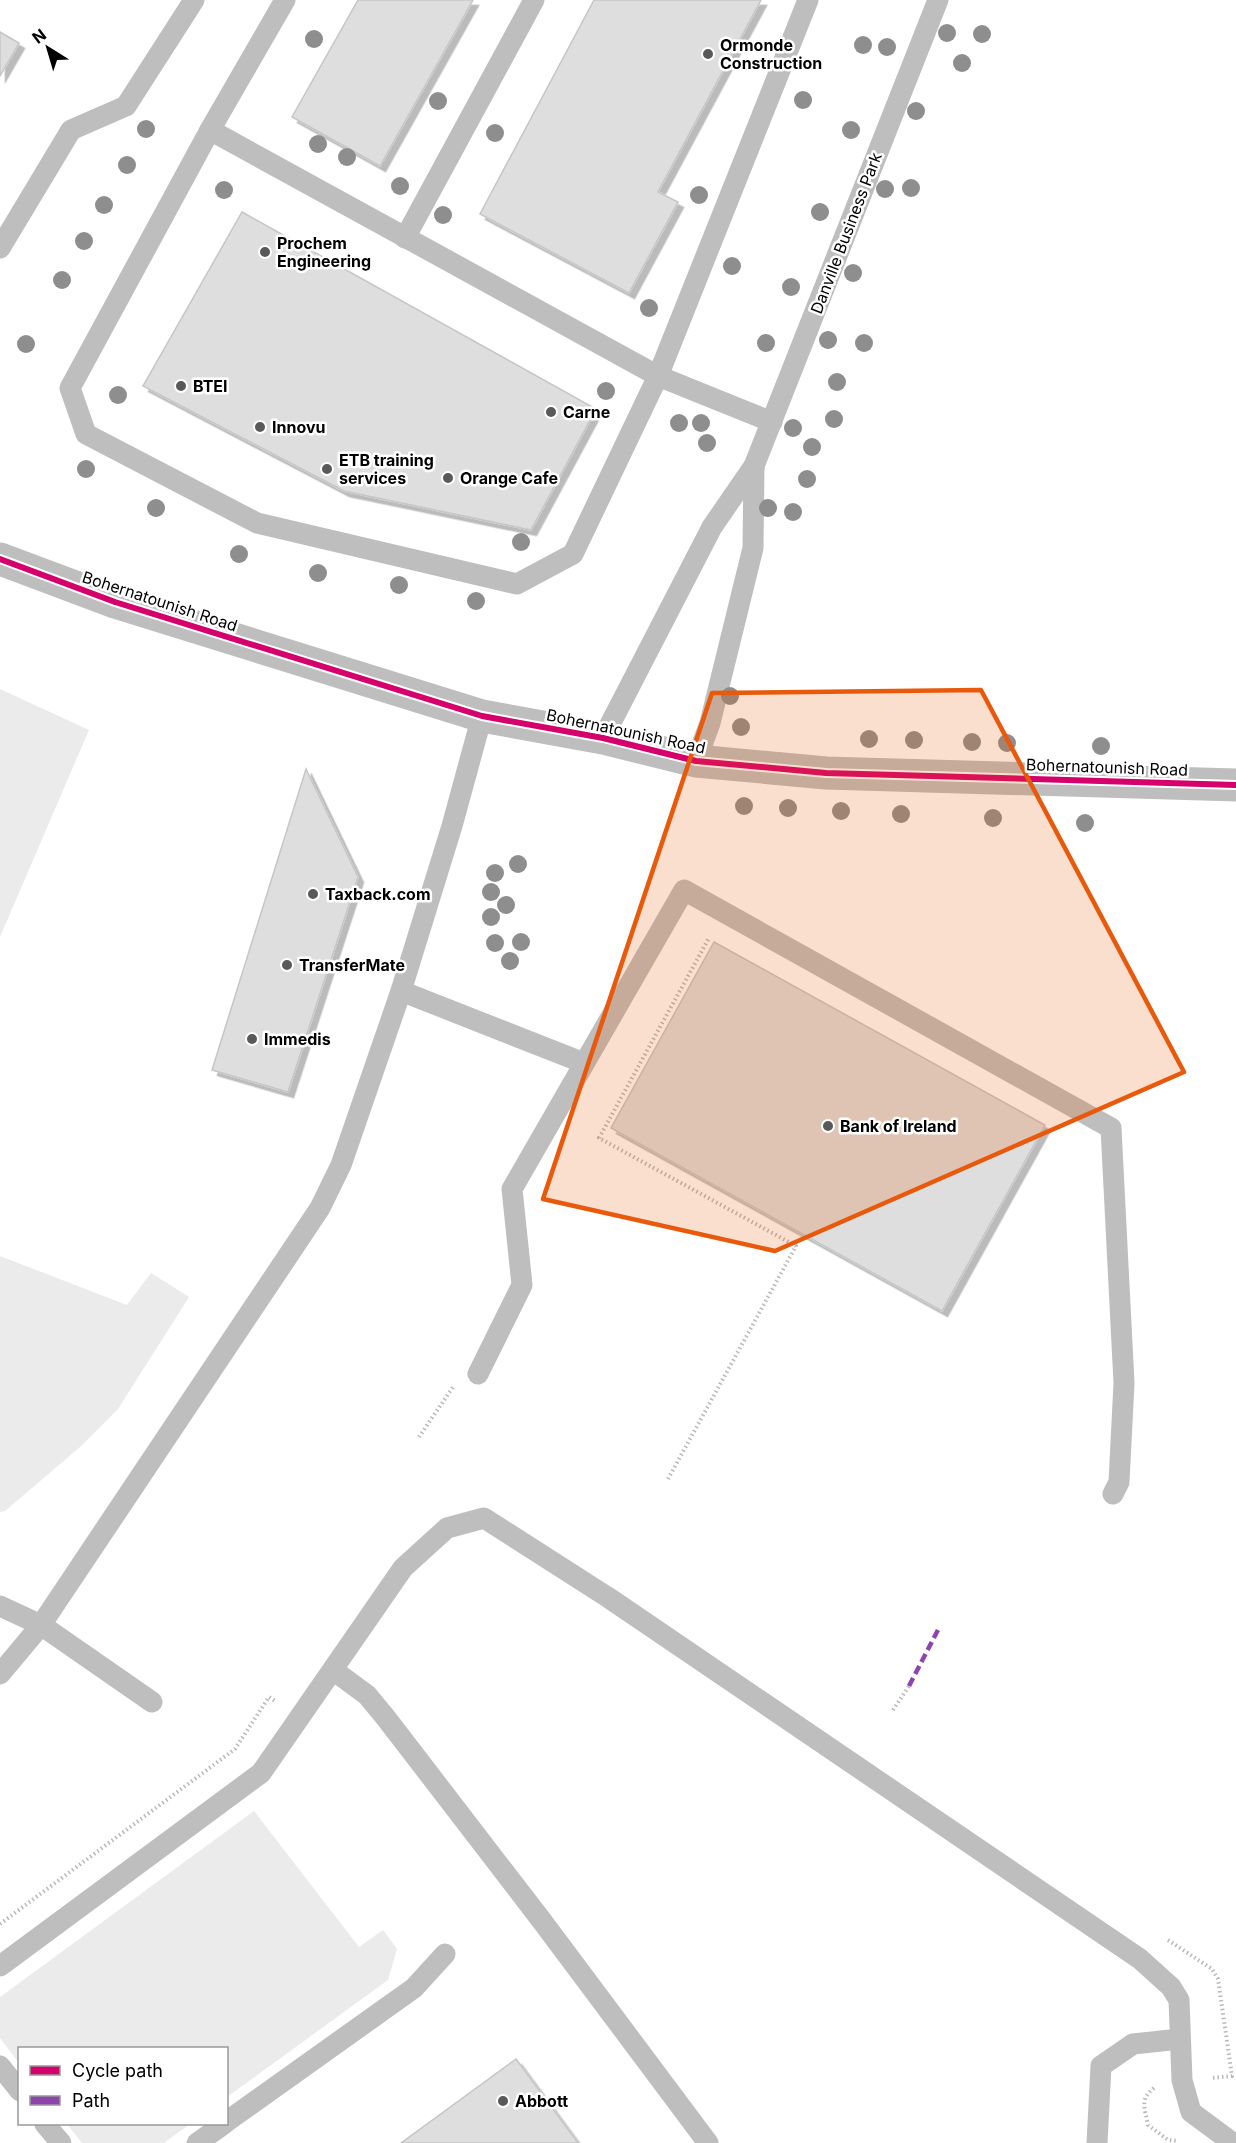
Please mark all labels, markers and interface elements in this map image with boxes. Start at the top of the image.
north arrow [18,18,78,78]
text: N [28,24,50,48]
place label: Ormonde Construction [720,35,822,73]
marker: Ormonde Construction [701,47,715,61]
street label: Danville Business Park [806,149,886,316]
place label: Prochem Engineering [277,233,371,271]
marker: Prochem Engineering [258,245,272,259]
place label: BTEI [193,376,228,396]
marker: BTEI [174,379,188,393]
place label: Carne [563,402,610,422]
marker: Carne [544,405,558,419]
place label: Innovu [272,417,326,437]
marker: Innovu [253,420,267,434]
place label: ETB training services [339,450,434,488]
marker: ETB training services [320,462,334,476]
place label: Orange Cafe [460,468,558,488]
marker: Orange Cafe [441,471,455,485]
street label: Bohernatounish Road [80,566,240,636]
street label: Bohernatounish Road [545,704,707,758]
street label: Bohernatounish Road [1026,754,1188,780]
place label: Taxback.com [325,884,430,904]
marker: Taxback.com [306,887,320,901]
place label: TransferMate [299,955,405,975]
marker: TransferMate [280,958,294,972]
place label: Immedis [264,1029,331,1049]
marker: Immedis [245,1032,259,1046]
place label: Bank of Ireland [840,1116,957,1136]
marker: Bank of Ireland [821,1119,835,1133]
legend [18,2047,228,2125]
text: Cycle path [72,2060,163,2081]
text: Path [72,2090,110,2111]
place label: Abbott [515,2091,568,2111]
marker: Abbott [496,2094,510,2108]

